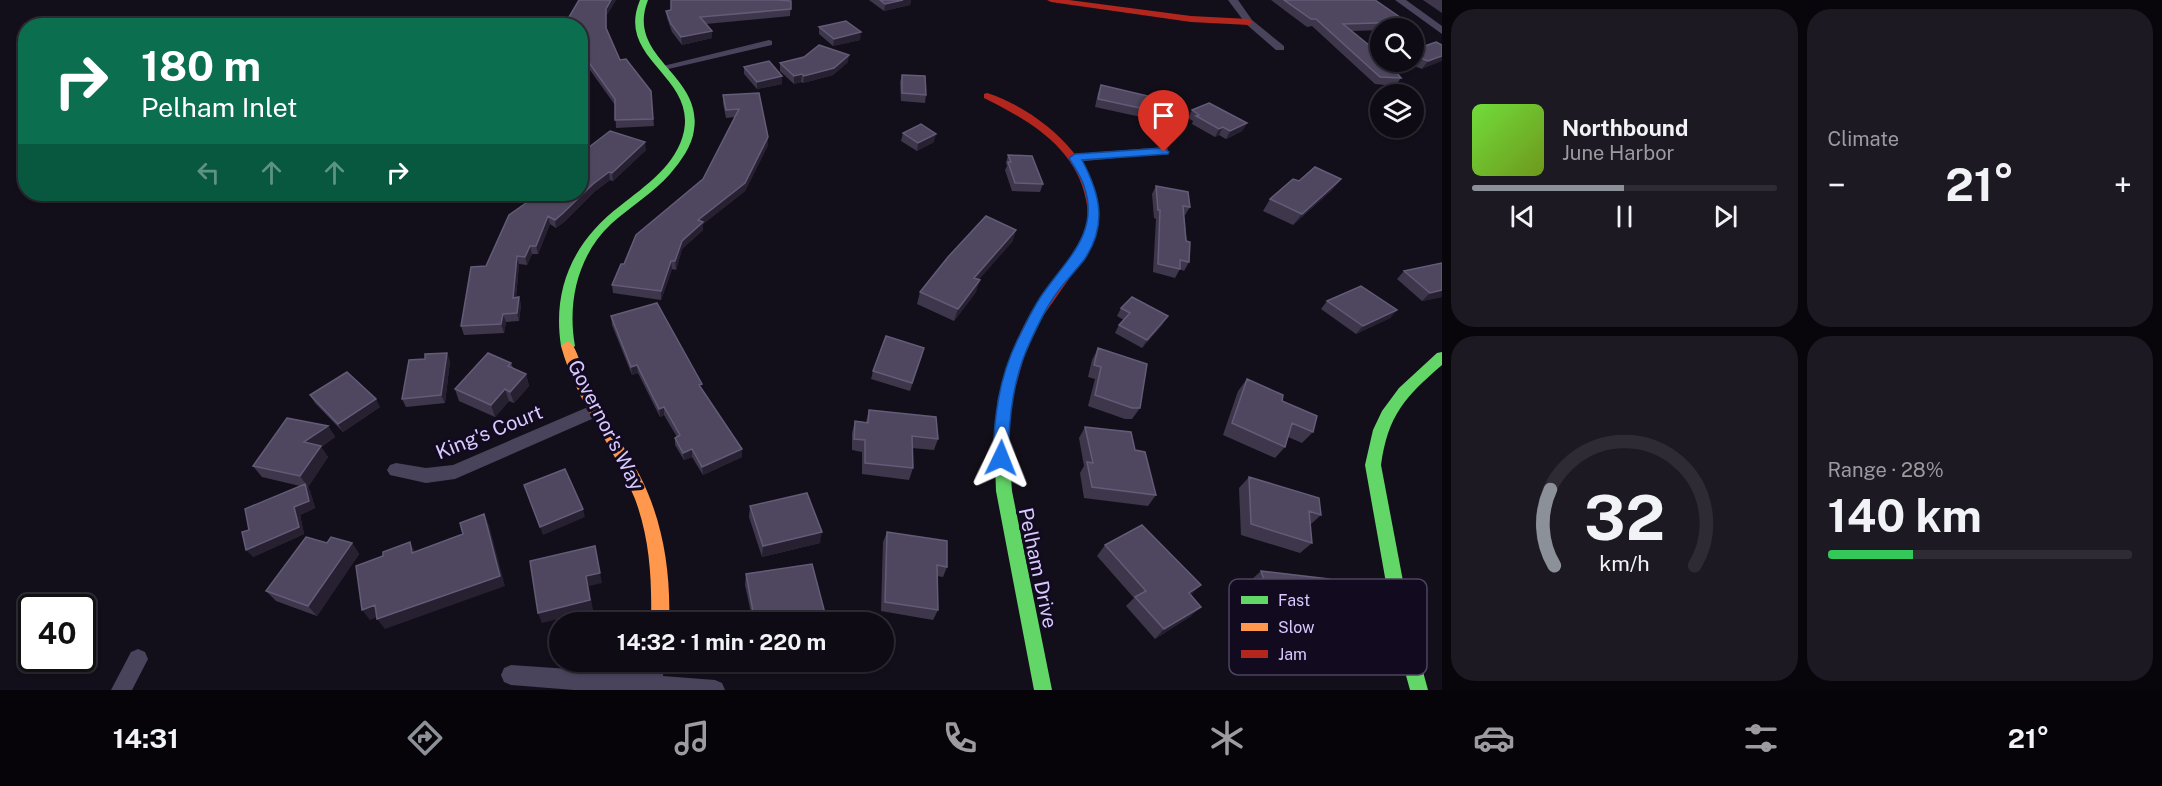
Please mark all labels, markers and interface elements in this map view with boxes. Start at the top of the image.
map controls [1370,18,1424,138]
button: search [1370,18,1424,72]
text: 180 m [141,41,261,90]
icon: right [42,42,120,120]
button: layers [1370,84,1424,138]
pin [1138,90,1189,152]
text: Pelham Inlet [141,91,298,123]
icon: arrive [1147,99,1180,132]
text: Northbound [1562,115,1688,141]
text: Climate [1828,127,1899,151]
text: June Harbor [1562,141,1674,165]
icon: left [192,156,225,189]
icon: ahead [255,156,288,189]
icon: ahead [318,156,351,189]
icon: right [381,156,414,189]
text: 21° [1945,158,2014,211]
text: − [1828,166,1846,204]
text: + [2114,166,2132,204]
icon: previous [1506,200,1539,233]
icon: pause [1608,200,1641,233]
icon: next [1709,200,1742,233]
street label: Governor's Way [563,356,649,494]
street label: King's Court [432,400,546,464]
position arrow [969,426,1033,490]
text: Range · 28% [1828,458,1944,482]
text: 32 [1584,481,1665,554]
text: 140 km [1828,489,1982,542]
street label: Pelham Drive [1014,506,1062,630]
text: km/h [1599,551,1649,576]
legend [1229,579,1427,675]
text: Fast [1278,591,1310,610]
speed limit sign: 40 [18,594,96,672]
text: Slow [1278,618,1315,637]
text: 14:32 · 1 min · 220 m [617,629,826,655]
text: Jam [1278,645,1307,664]
icon: directions [404,717,446,759]
icon: music [671,717,713,759]
icon: phone [939,717,981,759]
icon: climate [1206,717,1248,759]
icon: car [1473,717,1515,759]
icon: filters [1740,717,1782,759]
text: 14:31 [113,722,179,754]
text: 21° [2008,722,2049,754]

